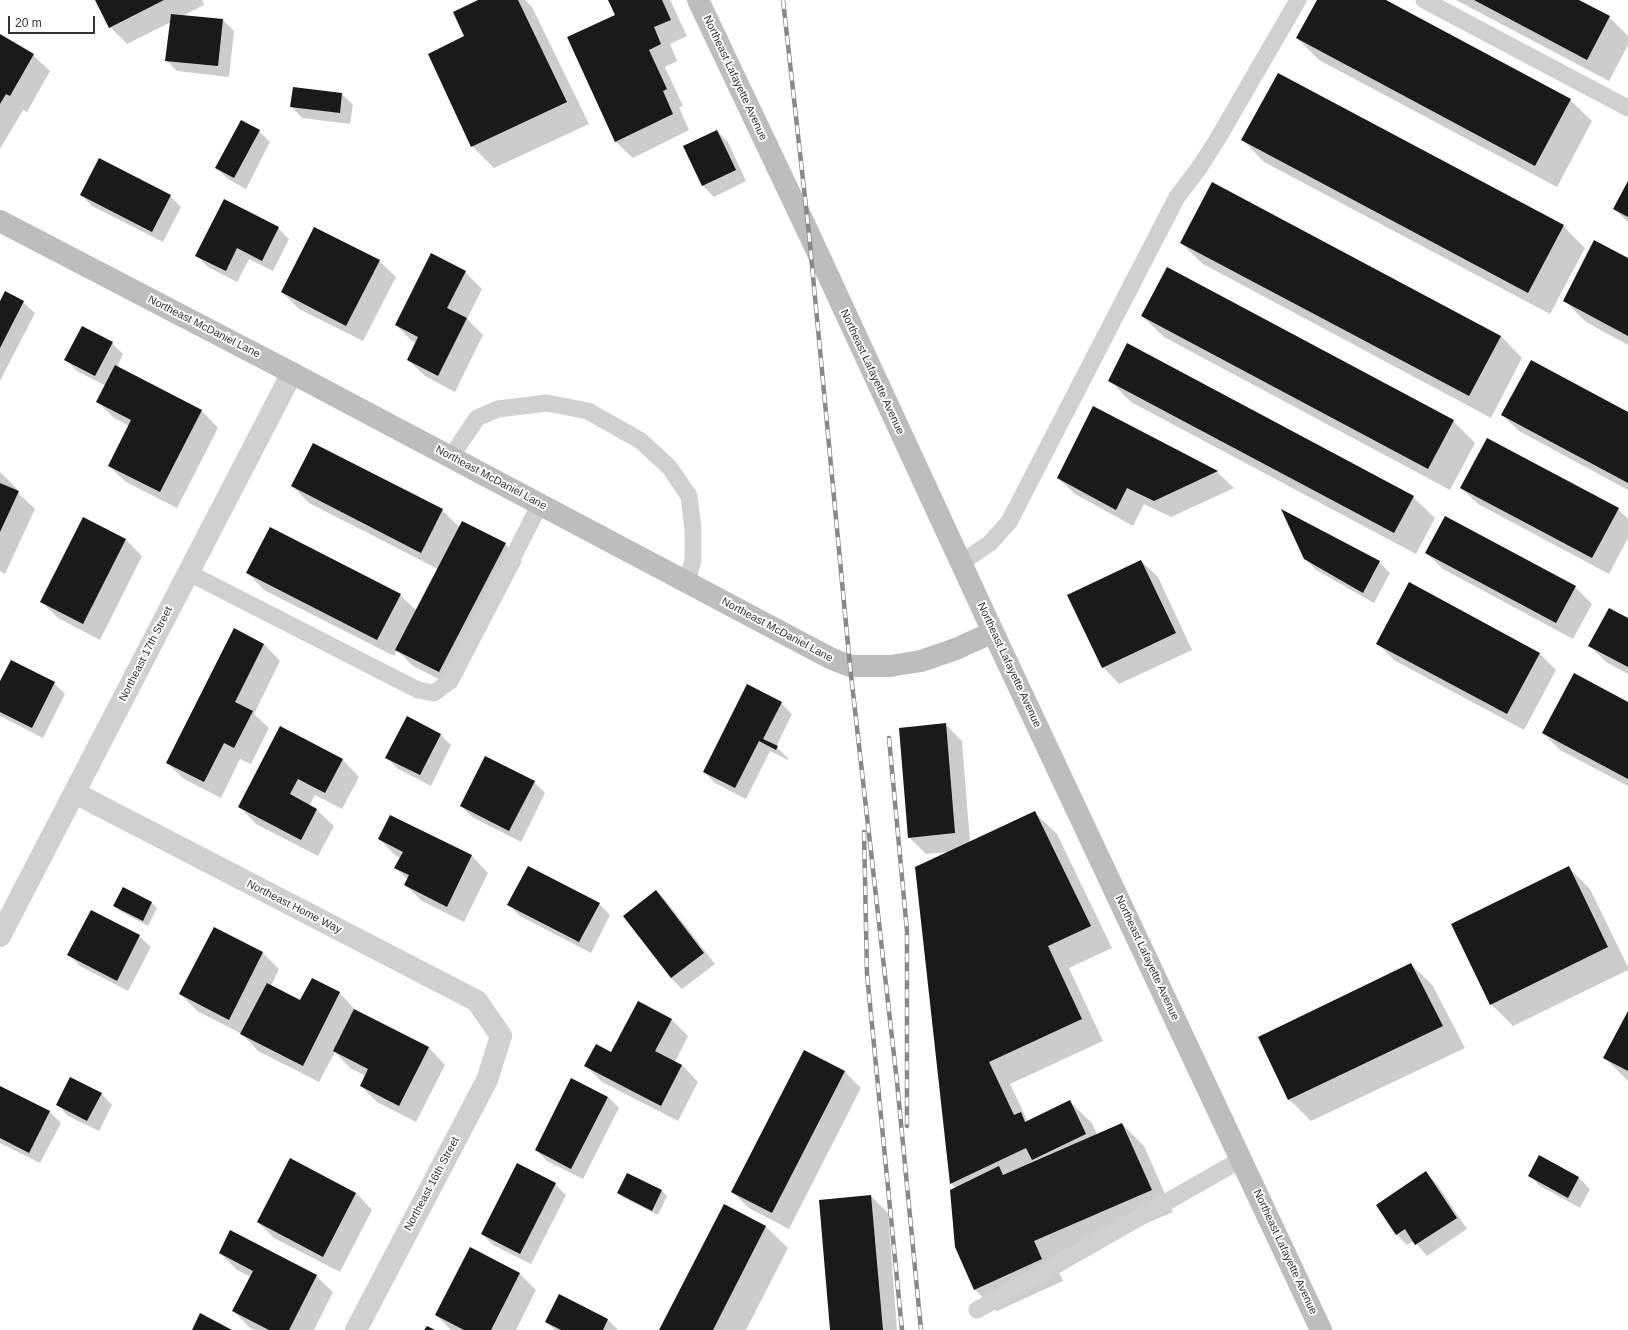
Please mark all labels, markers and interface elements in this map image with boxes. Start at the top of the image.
scale bar [10,8,97,34]
street label: Northeast Lafayette Avenue [700,14,770,142]
text: 20 m [15,16,42,30]
street label: Northeast McDaniel Lane [146,293,262,361]
street label: Northeast Lafayette Avenue [837,308,907,436]
street label: Northeast McDaniel Lane [433,443,549,513]
street label: Northeast McDaniel Lane [719,595,835,665]
street label: Northeast Lafayette Avenue [974,601,1044,729]
street label: Northeast 17th Street [116,604,176,704]
street label: Northeast Home Way [244,877,344,937]
street label: Northeast Lafayette Avenue [1112,894,1182,1022]
street label: Northeast 16th Street [402,1135,462,1233]
street label: Northeast Lafayette Avenue [1250,1188,1320,1316]

